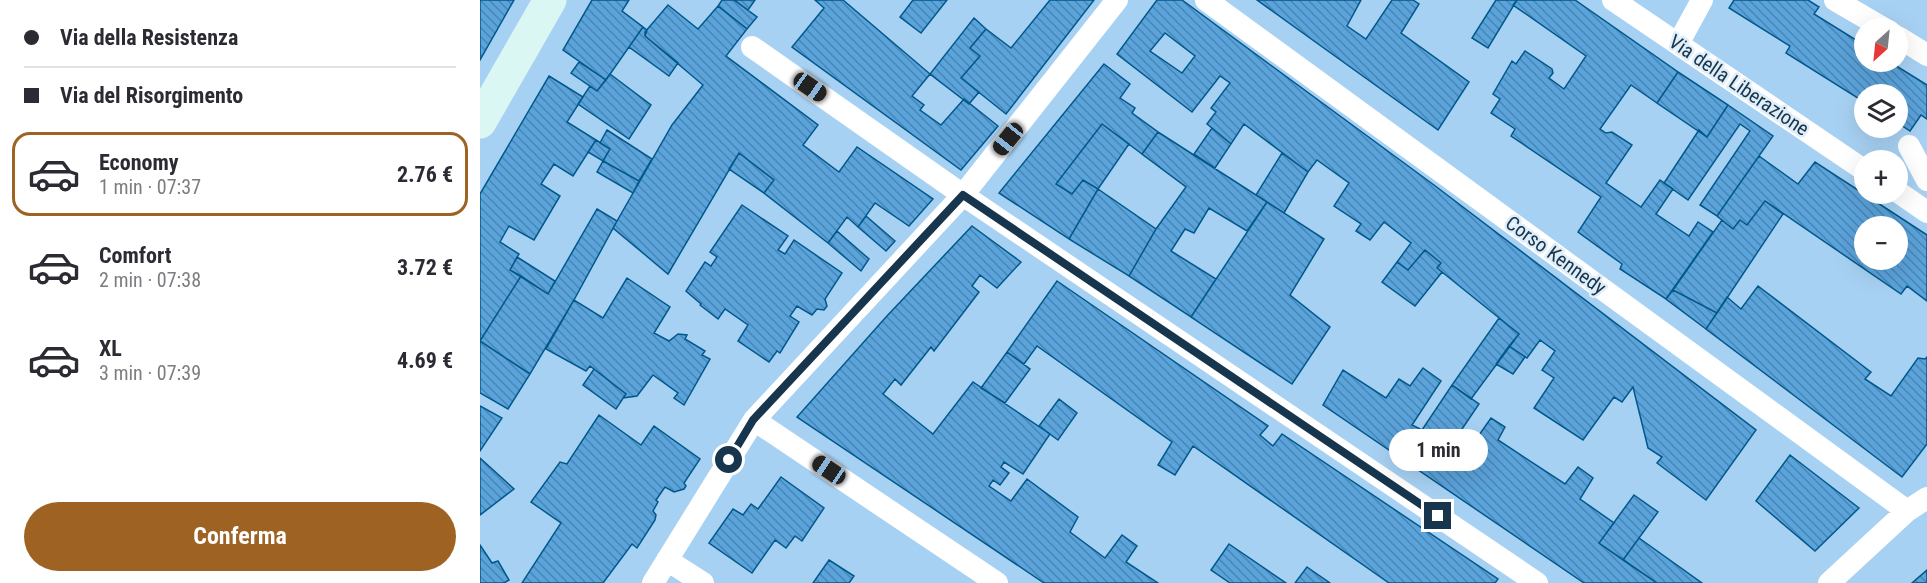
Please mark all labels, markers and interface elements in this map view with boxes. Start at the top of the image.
north arrow [1854,18,1908,72]
map controls [1854,18,1908,270]
text: Via della Resistenza [60,25,238,50]
street label: Via della Liberazione [1664,29,1814,141]
car [790,69,830,105]
text: Via del Risorgimento [60,83,243,108]
button: layers [1854,84,1908,138]
car [990,119,1026,159]
icon: car [27,147,81,201]
text: Economy [99,150,179,175]
button: + [1854,150,1908,204]
text: 2.76 € [397,162,453,187]
text: 1 min · 07:37 [99,175,201,199]
street label: Corso Kennedy [1501,211,1611,299]
button: − [1854,216,1908,270]
icon: car [27,240,81,294]
text: Comfort [99,243,172,268]
text: 3.72 € [397,255,453,280]
text: 2 min · 07:38 [99,268,201,292]
icon: car [27,333,81,387]
text: XL [99,336,122,361]
text: 4.69 € [397,348,453,373]
text: 3 min · 07:39 [99,361,201,385]
callout: 1 min [1388,429,1488,471]
text: 1 min [1416,438,1461,462]
route start [715,446,742,473]
car [809,452,849,488]
button: Conferma [24,502,456,571]
route end [1424,502,1451,529]

